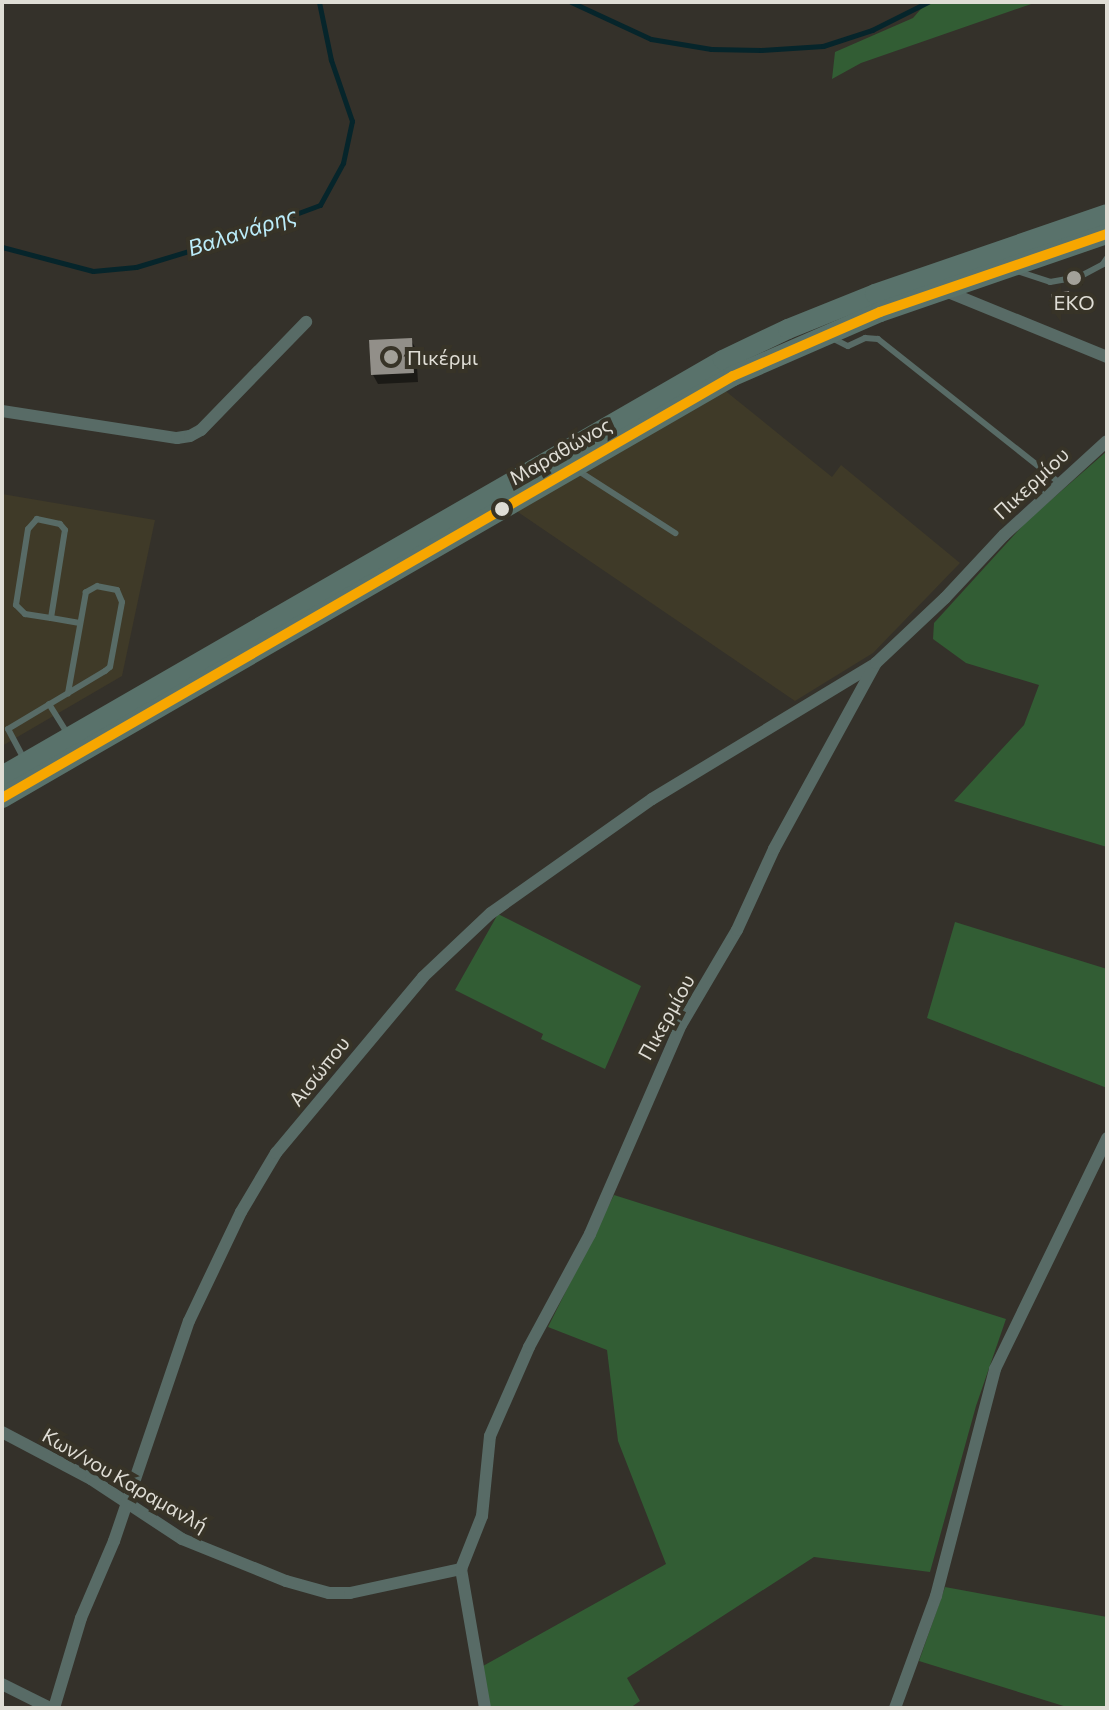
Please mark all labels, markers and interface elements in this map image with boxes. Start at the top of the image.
water label: Βαλανάρης [184,201,300,261]
marker: EKO [1065,269,1083,287]
place label: EKO [1054,290,1094,314]
place label: Πικέρμι [407,345,478,369]
marker: Πικέρμι [382,348,400,366]
street label: Μαραθώνος [505,412,615,490]
street label: Πικερμίου [988,442,1074,524]
unlabelled marker [494,501,510,517]
street label: Πικερμίου [633,970,699,1064]
street label: Αισώπου [284,1031,354,1111]
street label: Κων/νου Καραμανλή [38,1423,212,1537]

